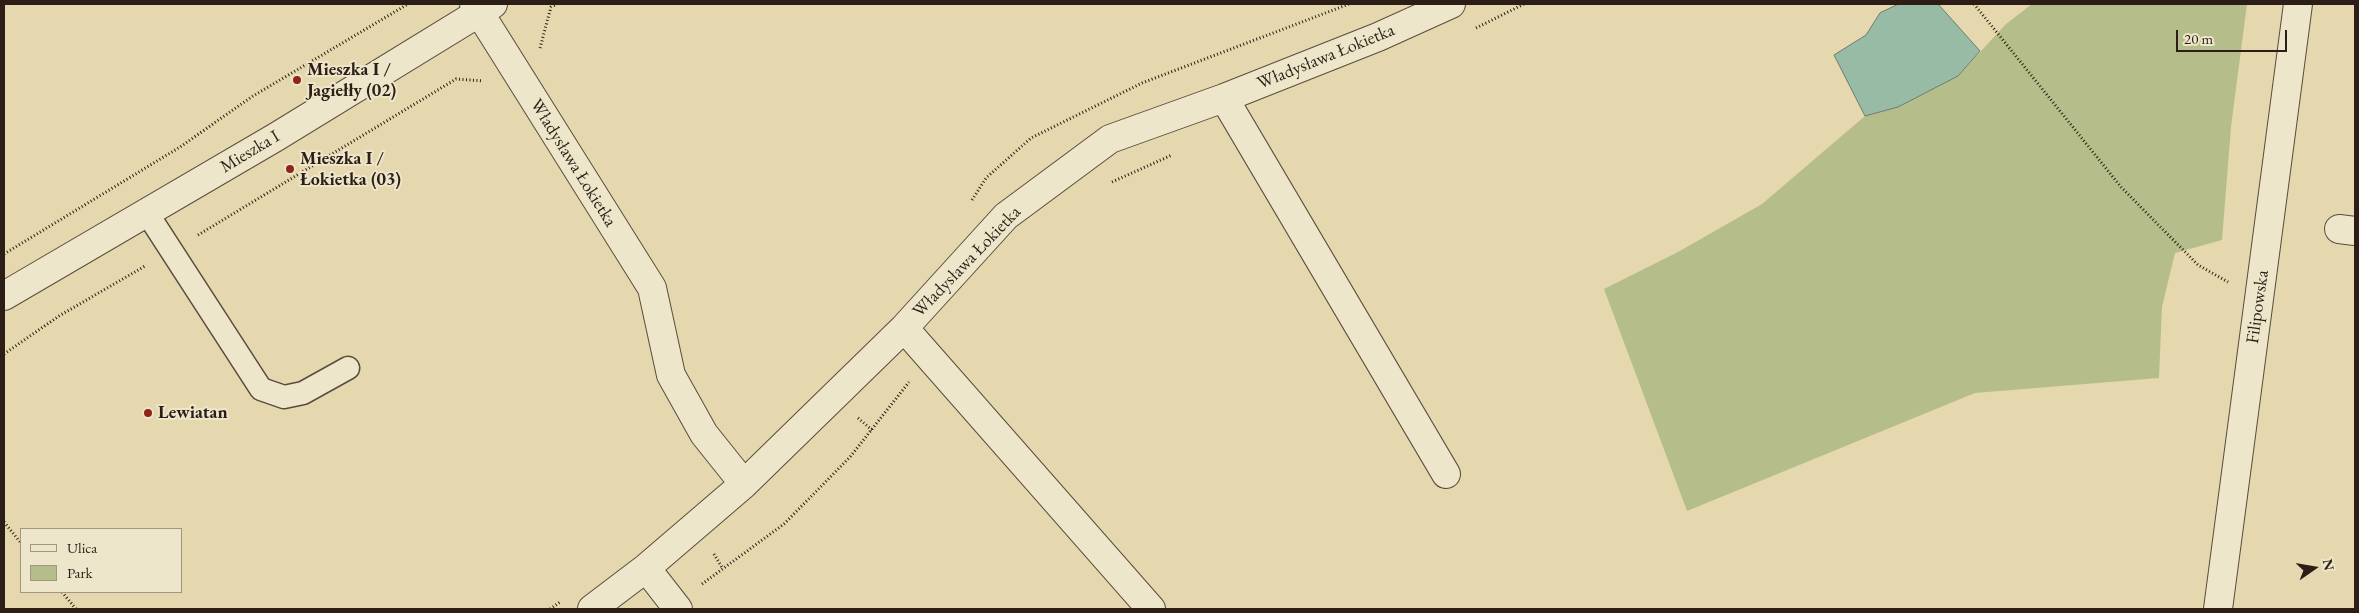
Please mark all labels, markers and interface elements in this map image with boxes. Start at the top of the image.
street label: Władysława Łokietka [1254,20,1398,94]
scale bar [2179,20,2290,52]
text: 20 m [2184,29,2213,48]
place label: Mieszka I / Jagiełły (02) [307,59,396,102]
marker: Mieszka I / Jagiełły (02) [291,74,303,86]
street label: Władysława Łokietka [525,95,621,231]
street label: Mieszka I [216,126,284,178]
place label: Mieszka I / Łokietka (03) [300,148,401,190]
marker: Mieszka I / Łokietka (03) [284,163,296,175]
street label: Władysława Łokietka [908,202,1026,322]
street label: Filipowska [2242,269,2274,345]
place label: Lewiatan [158,402,228,424]
marker: Lewiatan [142,407,154,419]
legend [20,528,182,593]
text: Ulica [67,538,97,557]
north arrow [2289,543,2339,593]
text: N [2319,557,2339,572]
text: Park [67,563,93,582]

